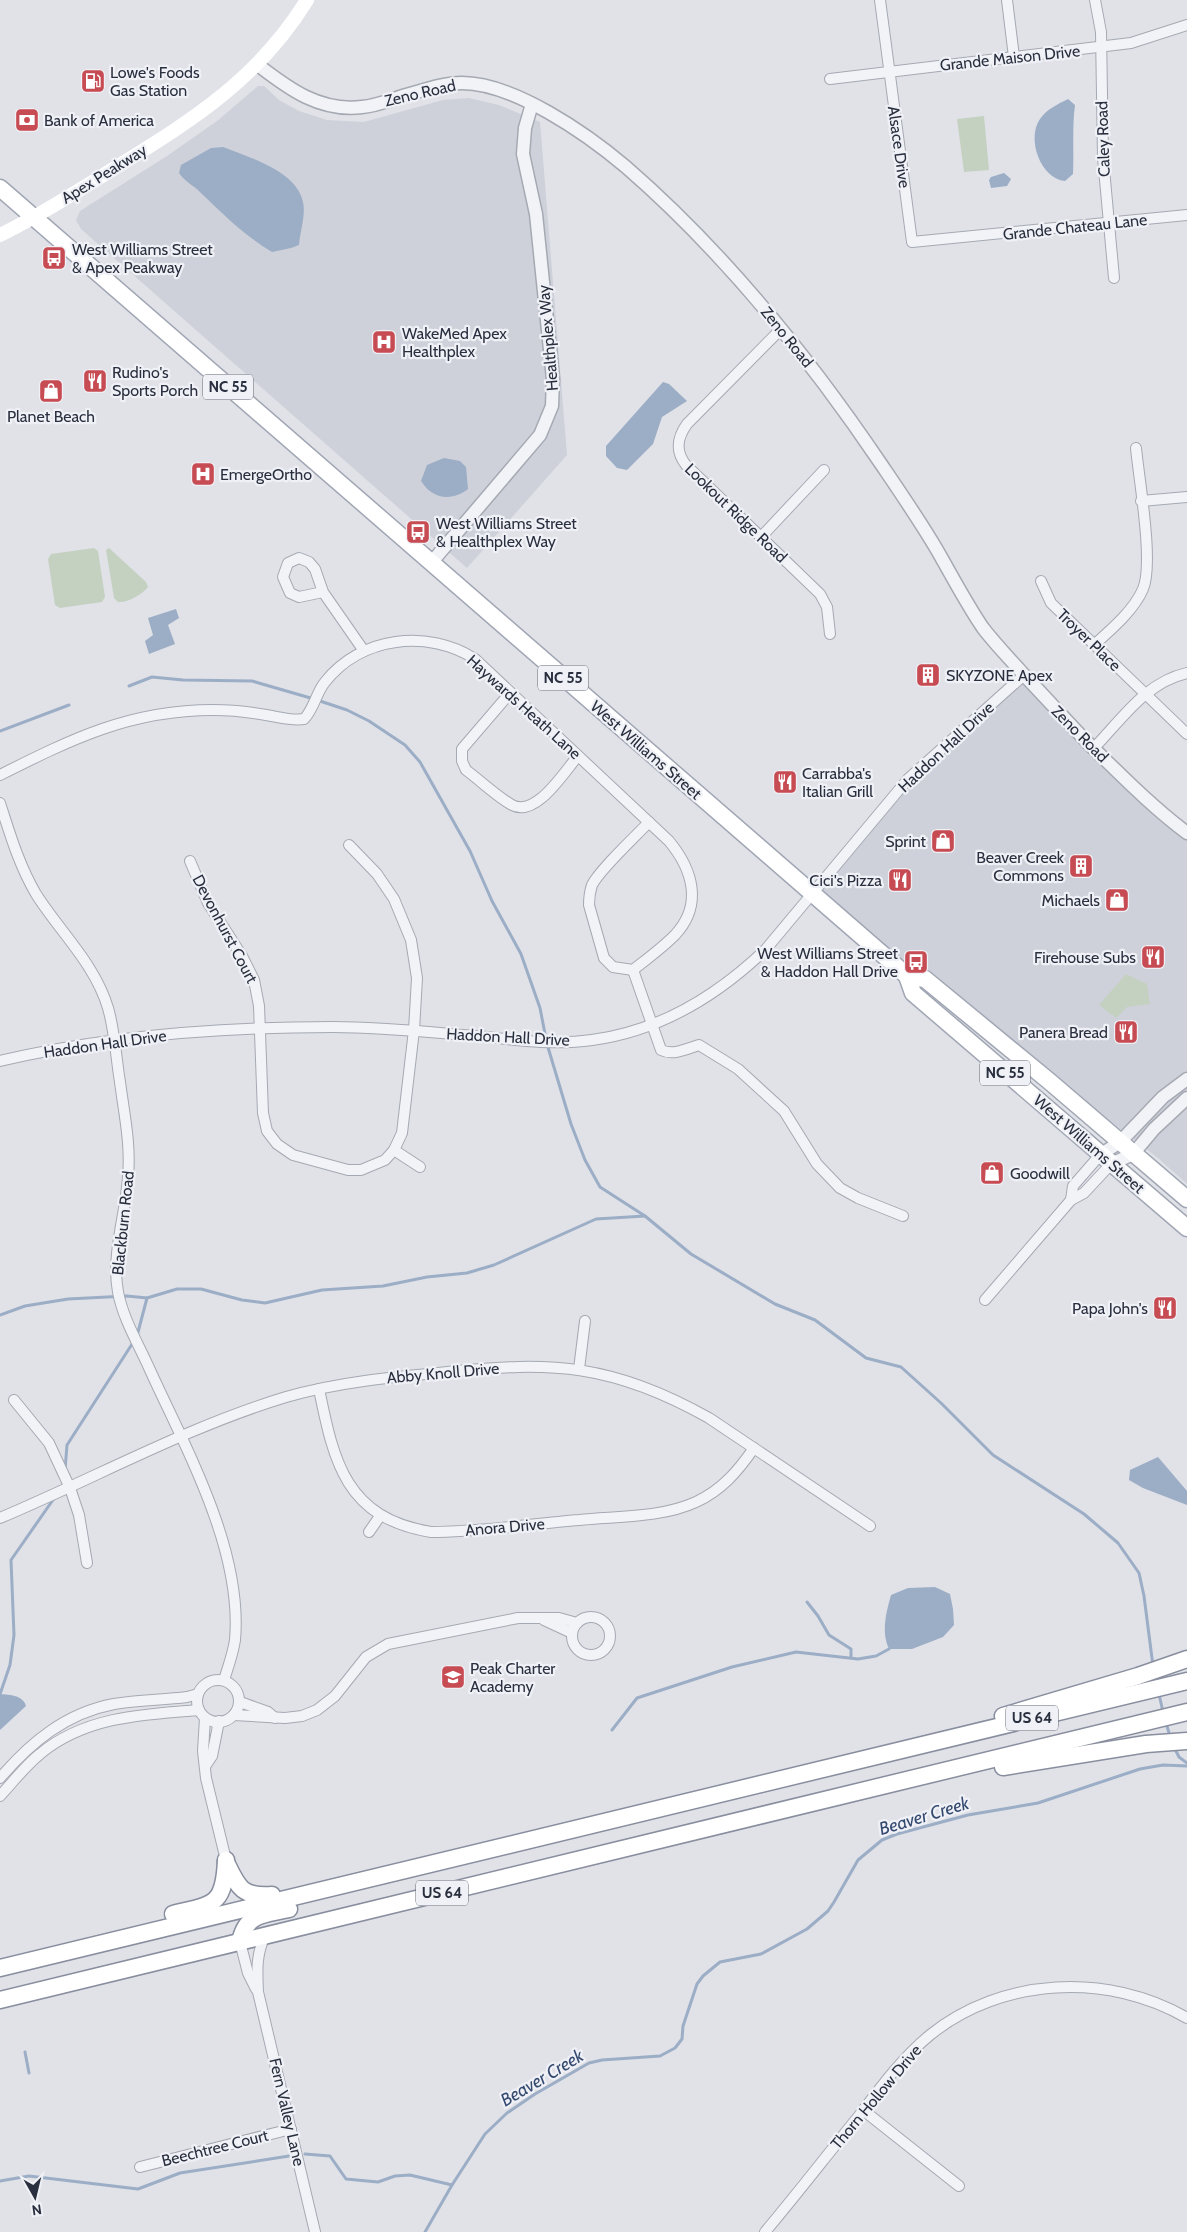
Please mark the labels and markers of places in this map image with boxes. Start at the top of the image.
place label: Lowe's Foods Gas Station [110,63,200,100]
fuel station icon: Lowe's Foods Gas Station [80,68,106,94]
bank icon: Bank of America [14,107,40,133]
place label: Bank of America [44,111,154,130]
place label: West Williams Street & Apex Peakway [72,240,213,277]
bus stop icon: West Williams Street & Apex Peakway [41,245,67,271]
place label: WakeMed Apex Healthplex [402,324,507,361]
hospital icon: WakeMed Apex Healthplex [371,329,397,355]
place label: Rudino's Sports Porch [112,363,198,400]
restaurant icon: Rudino's Sports Porch [82,368,108,394]
shop icon: Planet Beach [38,378,64,404]
place label: Planet Beach [7,407,95,426]
hospital icon: EmergeOrtho [190,461,216,487]
place label: EmergeOrtho [220,465,312,484]
place label: West Williams Street & Healthplex Way [436,514,577,551]
bus stop icon: West Williams Street & Healthplex Way [405,519,431,545]
building icon: SKYZONE Apex [915,662,941,688]
place label: SKYZONE Apex [946,666,1053,685]
place label: Carrabba's Italian Grill [802,764,873,801]
restaurant icon: Carrabba's Italian Grill [772,769,798,795]
shop icon: Sprint [930,828,956,854]
place label: Sprint [885,832,927,851]
place label: Beaver Creek Commons [976,848,1065,885]
building icon: Beaver Creek Commons [1068,853,1094,879]
restaurant icon: Cici's Pizza [887,867,913,893]
place label: Cici's Pizza [809,871,882,890]
shop icon: Michaels [1104,887,1130,913]
place label: Michaels [1042,891,1100,910]
place label: West Williams Street & Haddon Hall Drive [757,944,899,981]
restaurant icon: Firehouse Subs [1140,944,1166,970]
place label: Firehouse Subs [1034,948,1136,967]
bus stop icon: West Williams Street & Haddon Hall Drive [903,949,929,975]
restaurant icon: Panera Bread [1113,1019,1139,1045]
place label: Panera Bread [1019,1023,1108,1042]
shop icon: Goodwill [979,1160,1005,1186]
place label: Goodwill [1010,1164,1070,1183]
restaurant icon: Papa John's [1152,1295,1178,1321]
place label: Papa John's [1072,1299,1148,1318]
place label: Peak Charter Academy [470,1659,556,1696]
school or university icon: Peak Charter Academy [440,1664,466,1690]

